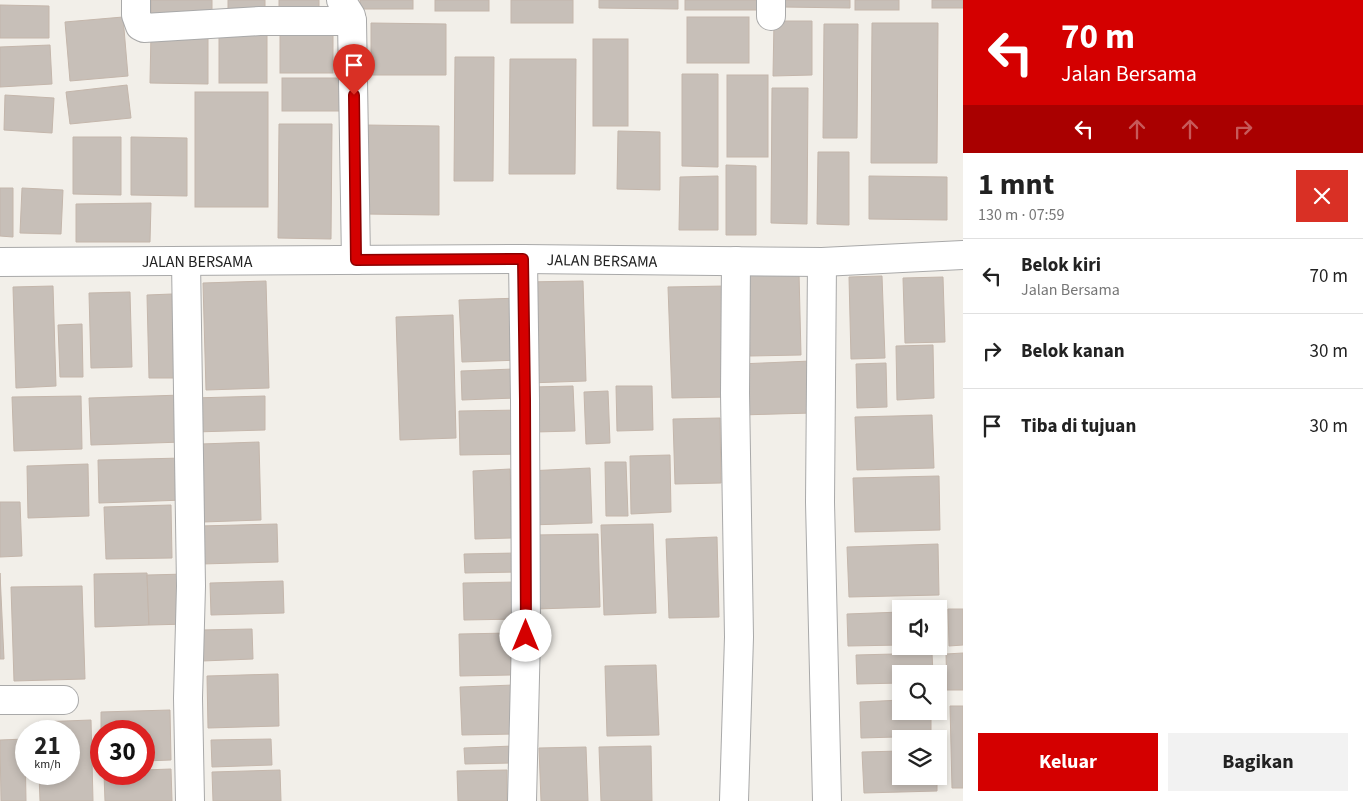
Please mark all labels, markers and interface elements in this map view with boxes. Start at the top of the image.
text: 70 m [1061,12,1135,62]
icon: left [978,20,1043,85]
pin [333,44,375,95]
icon: arrive [340,51,368,79]
text: Jalan Bersama [1061,58,1197,90]
icon: left [1070,115,1098,143]
icon: ahead [1123,115,1151,143]
icon: ahead [1176,115,1204,143]
icon: right [1229,115,1257,143]
text: 1 mnt [978,163,1054,206]
button: close [1296,170,1348,222]
text: 130 m · 07:59 [978,204,1065,226]
street label: JALAN BERSAMA [546,249,658,273]
street label: JALAN BERSAMA [142,251,253,273]
text: Belok kiri [1021,252,1101,279]
icon: left [978,262,1006,290]
text: 70 m [1310,263,1348,290]
text: Jalan Bersama [1021,279,1120,301]
icon: right [978,337,1006,365]
text: Belok kanan [1021,338,1125,365]
text: 30 m [1310,338,1348,365]
icon: arrive [978,412,1006,440]
text: Tiba di tujuan [1021,413,1136,440]
text: 30 m [1310,413,1348,440]
map controls [892,600,947,785]
button: sound [892,600,947,655]
position arrow [499,609,551,661]
button: search [892,665,947,720]
speed limit sign: 30 [90,720,155,785]
text: 21 [34,728,61,764]
button: layers [892,730,947,785]
button: Keluar [978,733,1158,791]
button: Bagikan [1168,733,1348,791]
text: km/h [34,756,61,773]

